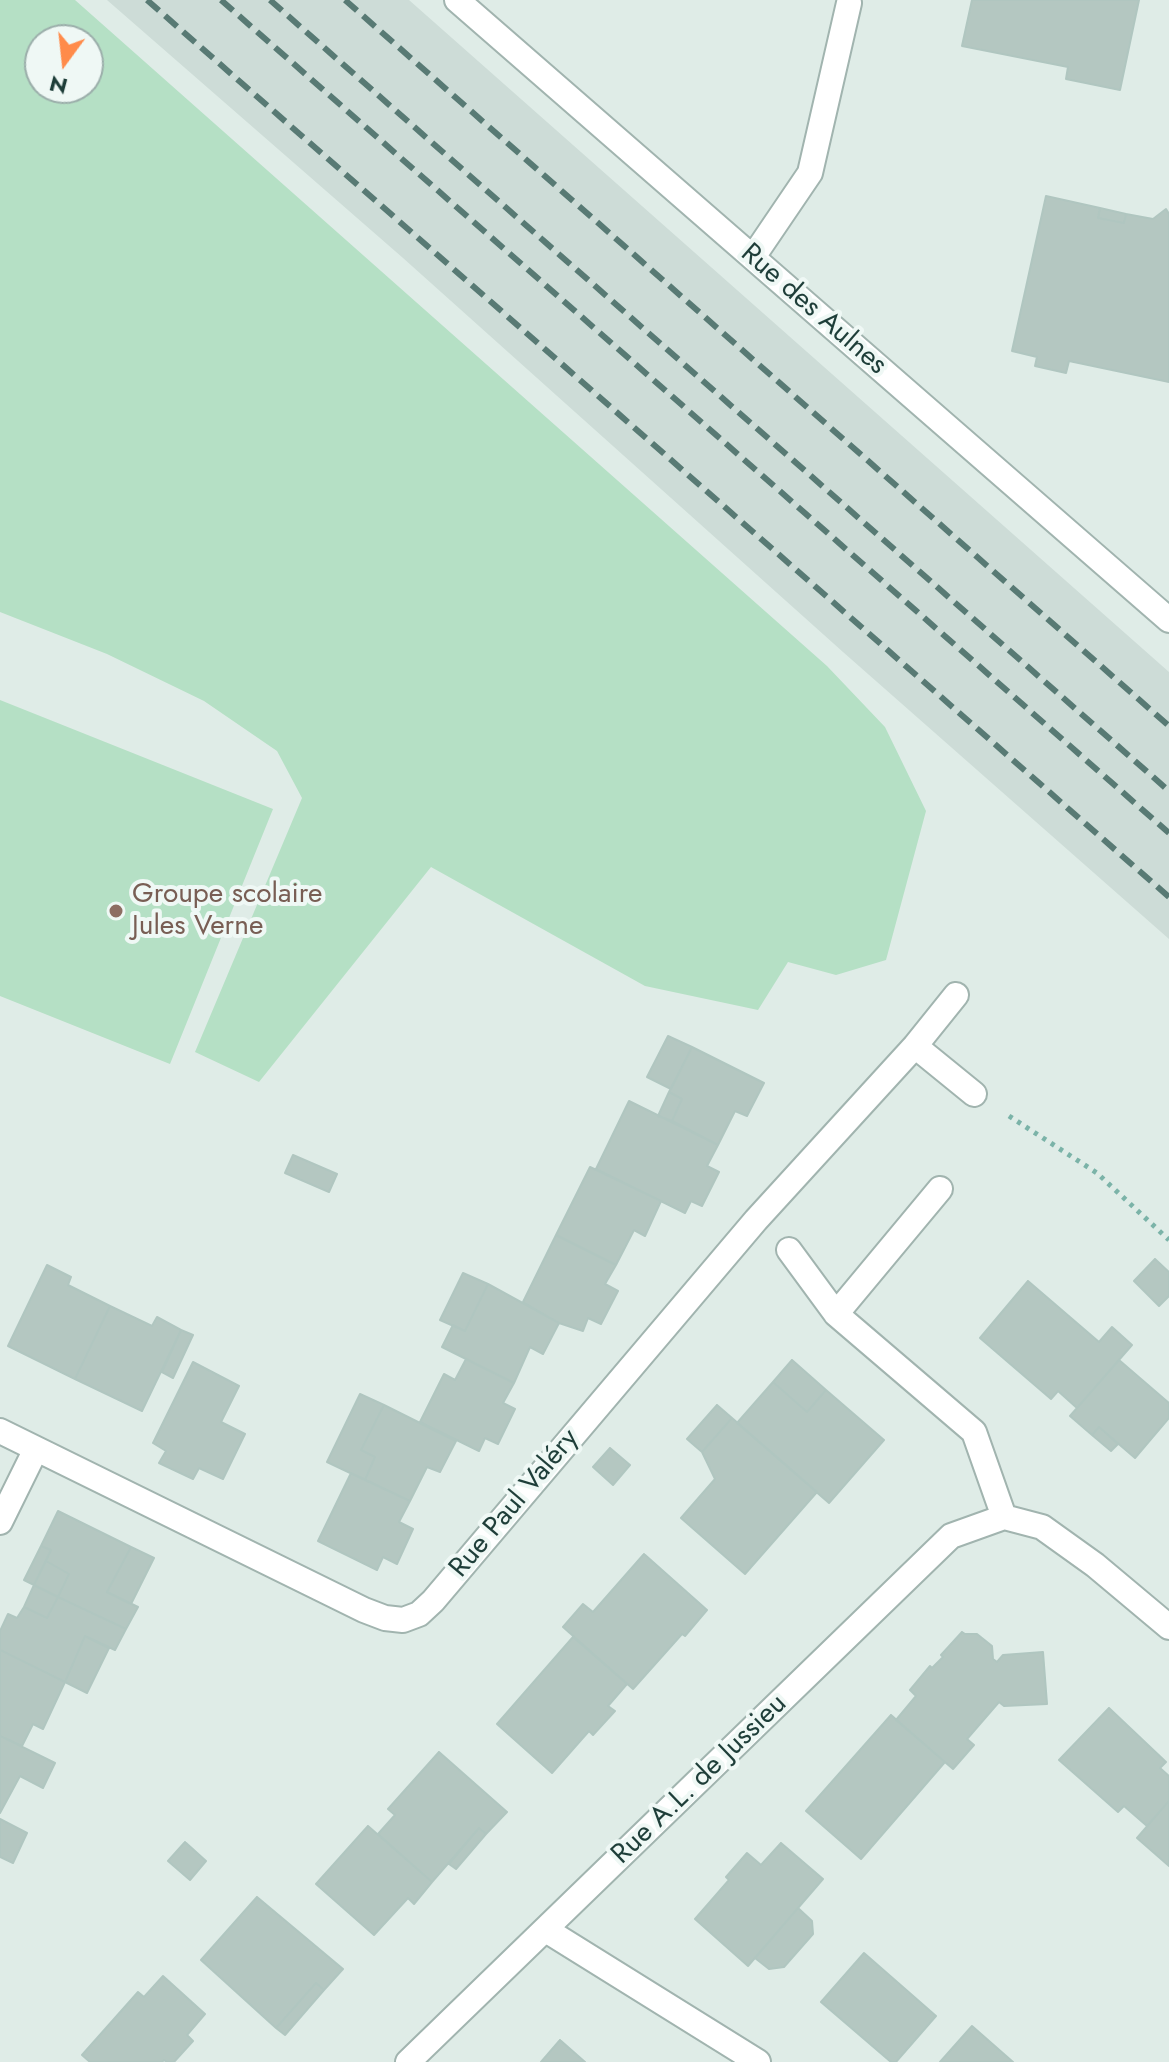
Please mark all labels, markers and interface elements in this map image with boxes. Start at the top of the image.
north arrow [24,24,104,104]
text: N [46,68,71,103]
street label: Rue des Aulnes [733,237,893,383]
place label: Groupe scolaire Jules Verne [132,878,322,944]
marker: Groupe scolaire Jules Verne [107,902,125,920]
street label: Rue Paul Valéry [443,1423,587,1585]
street label: Rue A.L. de Jussieu [605,1688,795,1872]

